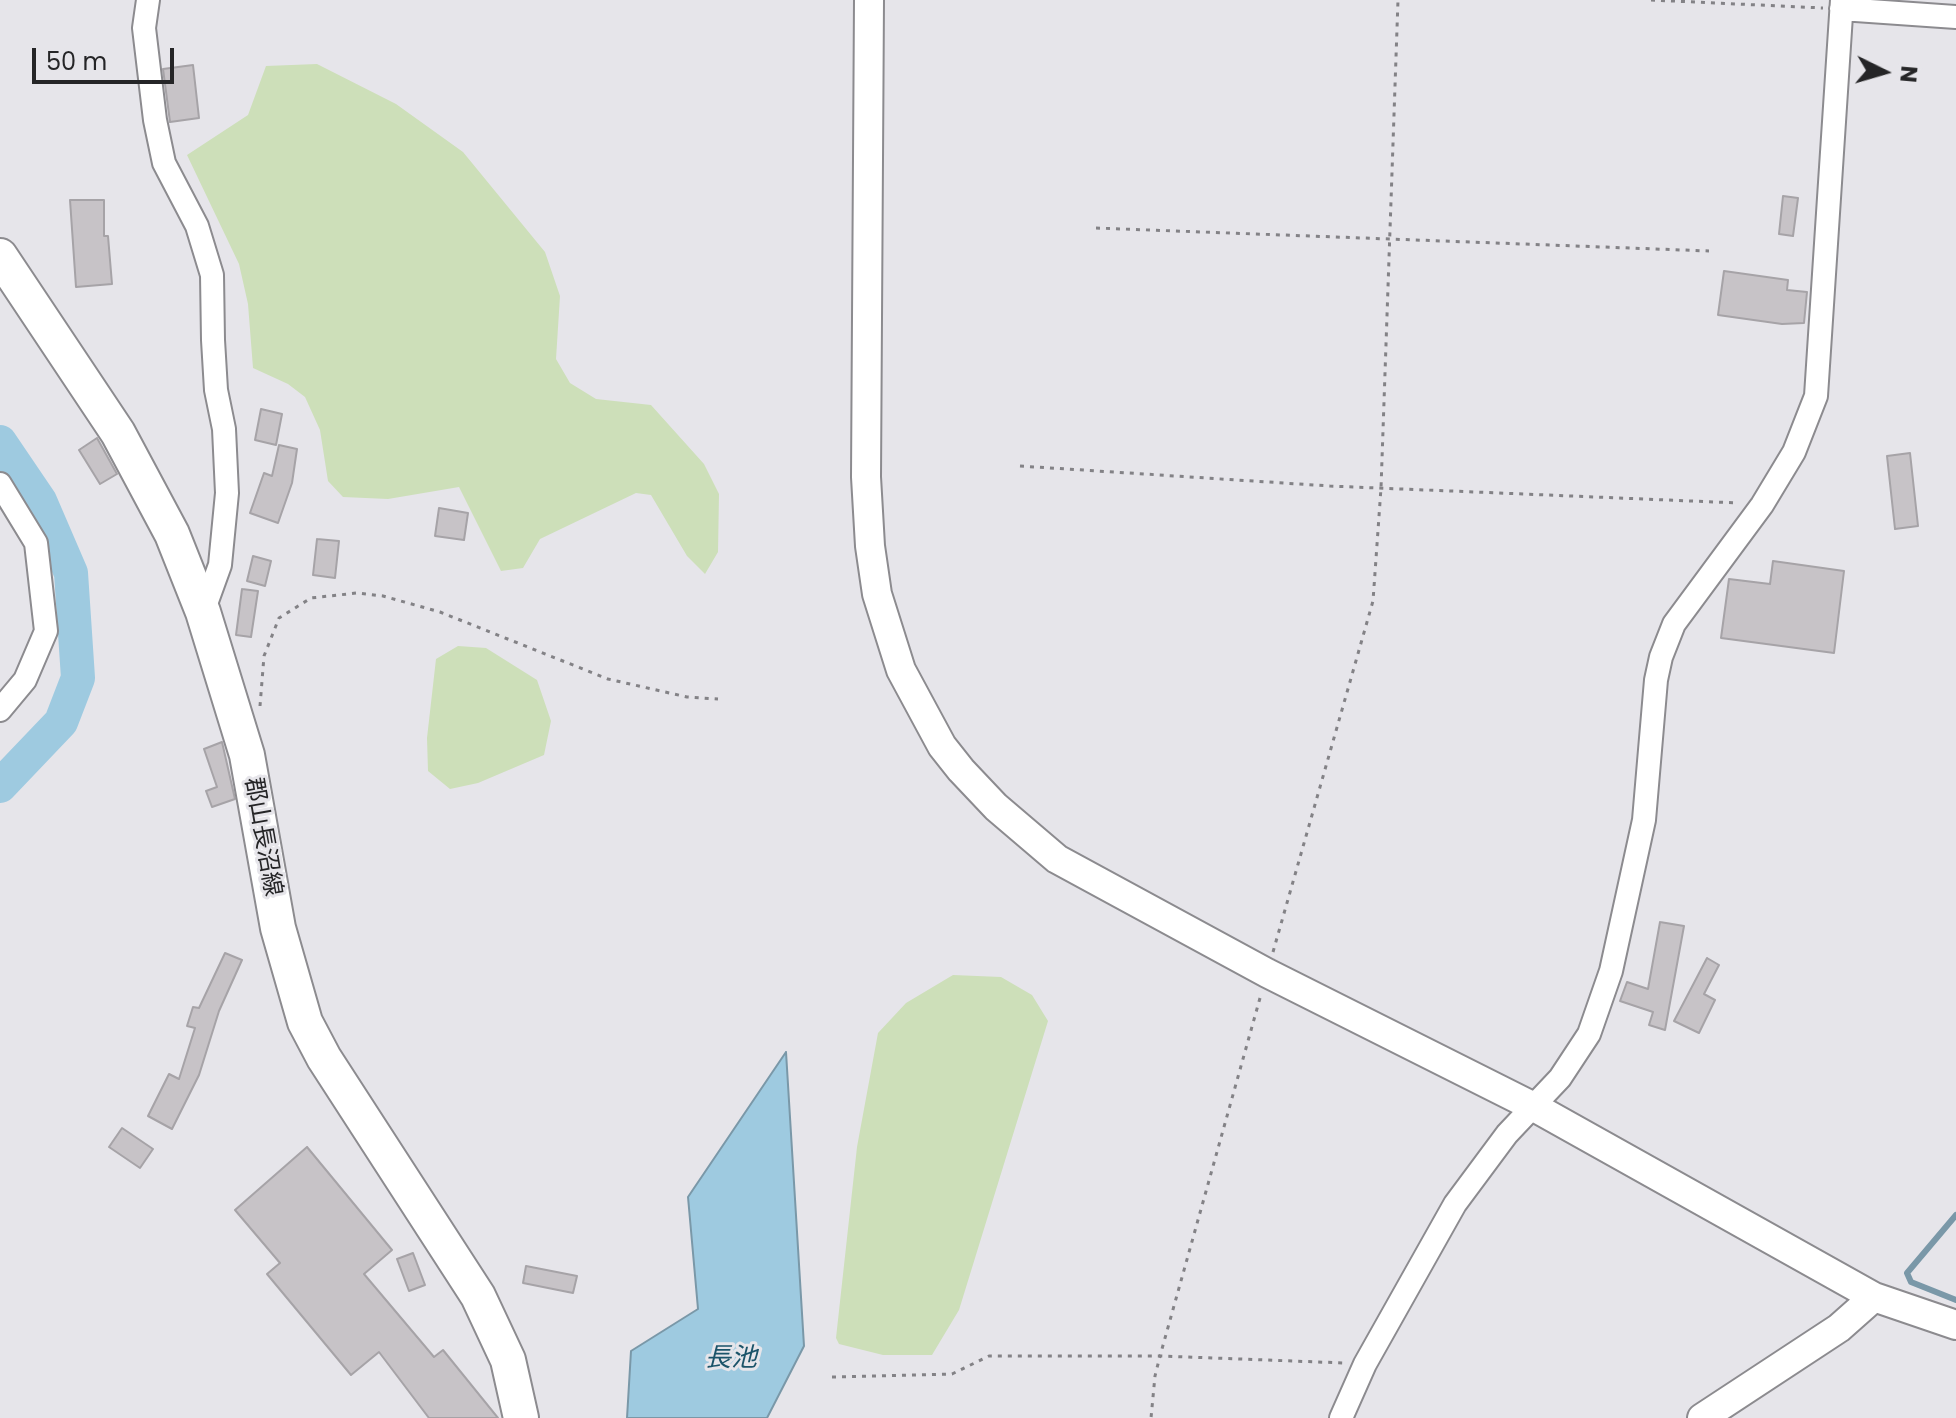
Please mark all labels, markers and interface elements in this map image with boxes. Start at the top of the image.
scale bar [36,32,178,82]
north arrow [1844,32,1924,112]
text: 50 m [46,45,107,78]
text: N [1892,65,1925,84]
street label: 郡山長沼線 [237,775,287,899]
water label: 長池 [705,1343,757,1375]

